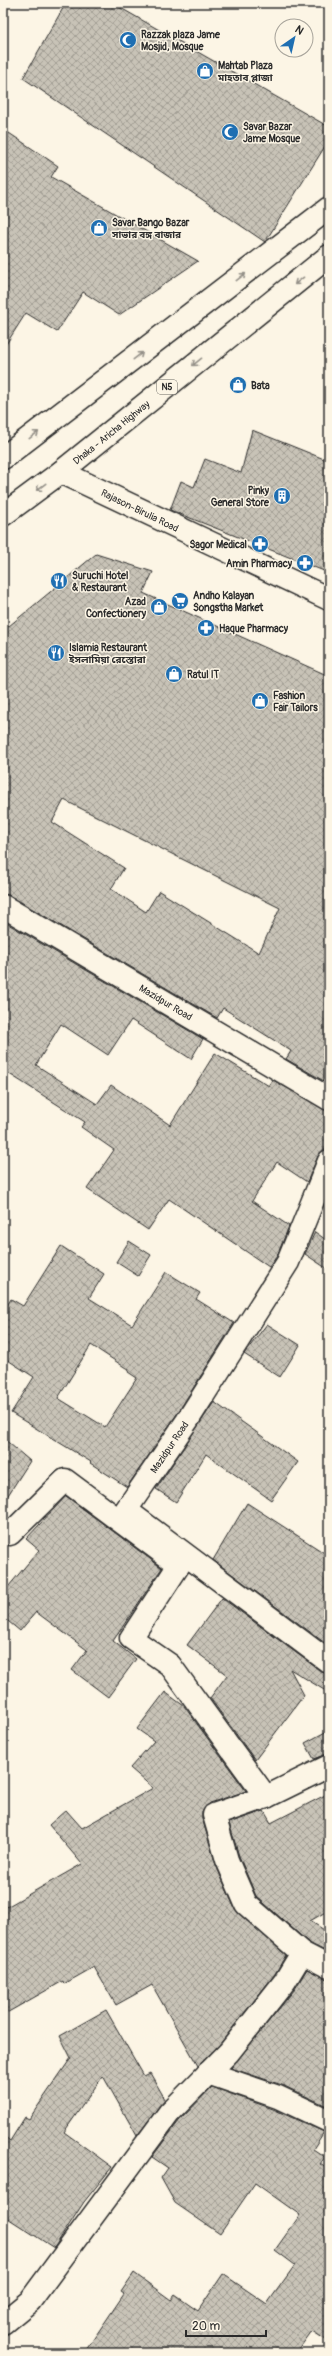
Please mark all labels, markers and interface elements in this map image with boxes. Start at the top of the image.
north arrow [274,18,314,58]
text: N [293,23,306,38]
place label: Razzak plaza Jame Mosjid, Mosque [141,29,221,53]
mosque icon: Razzak plaza Jame Mosjid, Mosque [118,30,138,50]
place label: Mahtab Plaza মাহতাব প্লাজা [217,60,273,84]
shop icon: Mahtab Plaza মাহতাব প্লাজা [195,61,215,81]
place label: Savar Bazar Jame Mosque [243,121,301,145]
mosque icon: Savar Bazar Jame Mosque [220,122,240,142]
place label: Savar Bango Bazar সাভার বঙ্গ বাজার [111,217,190,241]
shop icon: Savar Bango Bazar সাভার বঙ্গ বাজার [89,218,109,238]
one-way arrow [235,272,246,281]
one-way arrow [293,276,304,285]
one-way arrow [132,352,143,360]
one-way arrow [192,358,203,367]
shop icon: Bata [228,375,248,395]
road number: N5 [157,380,177,394]
place label: Bata [251,380,270,392]
street label: Dhaka - Aricha Highway [71,398,153,467]
one-way arrow [29,431,40,439]
one-way arrow [35,483,46,491]
place label: Pinky General Store [211,485,270,509]
building icon: Pinky General Store [272,486,292,506]
street label: Rajason-Birulia Road [99,487,180,535]
pharmacy icon: Sagor Medical [250,534,270,554]
place label: Sagor Medical [189,539,247,551]
pharmacy icon: Amin Pharmacy [295,553,315,573]
place label: Amin Pharmacy [226,558,293,570]
place label: Suruchi Hotel & Restaurant [72,570,128,594]
restaurant icon: Suruchi Hotel & Restaurant [49,571,69,591]
place label: Andho Kalayan Songstha Market [193,590,264,614]
supermarket icon: Andho Kalayan Songstha Market [170,591,190,611]
place label: Azad Confectionery [86,596,147,620]
shop icon: Azad Confectionery [149,597,169,617]
pharmacy icon: Haque Pharmacy [196,618,216,638]
place label: Haque Pharmacy [219,623,289,635]
place label: Islamia Restaurant ইসলামিয়া রেস্তোরা [68,642,148,666]
restaurant icon: Islamia Restaurant ইসলামিয়া রেস্তোরা [46,643,66,663]
shop icon: Ratul IT [164,664,184,684]
place label: Ratul IT [187,669,220,681]
place label: Fashion Fair Tailors [273,690,318,714]
shop icon: Fashion Fair Tailors [250,691,270,711]
street label: Mazidpur Road [137,982,194,1023]
street label: Mazidpur Road [148,1419,192,1476]
scale bar [186,2312,266,2338]
text: 20 m [192,2319,221,2334]

